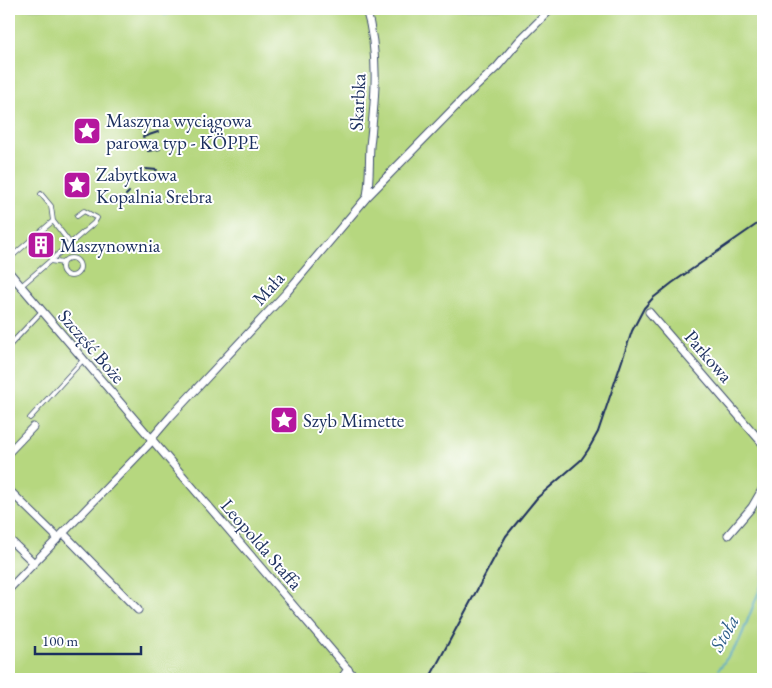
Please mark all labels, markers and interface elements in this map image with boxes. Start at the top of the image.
street label: Skarbka [344,72,372,131]
place label: Maszyna wyciągowa parowa typ - KÖPPE [106,108,259,155]
place icon: Maszyna wyciągowa parowa typ - KÖPPE [72,116,102,146]
place label: Zabytkowa Kopalnia Srebra [96,162,213,209]
place icon: Zabytkowa Kopalnia Srebra [62,170,92,200]
building icon: Maszynownia [26,230,56,260]
place label: Maszynownia [60,233,161,258]
street label: Mała [247,266,290,311]
street label: Szczęść Boże [53,304,131,389]
street label: Parkowa [679,325,739,388]
place icon: Szyb Mimette [269,405,299,435]
place label: Szyb Mimette [303,408,404,433]
street label: Leopolda Staffa [215,494,308,595]
water label: Stoła [703,610,745,657]
scale bar [35,623,141,655]
text: 100 m [42,631,79,650]

